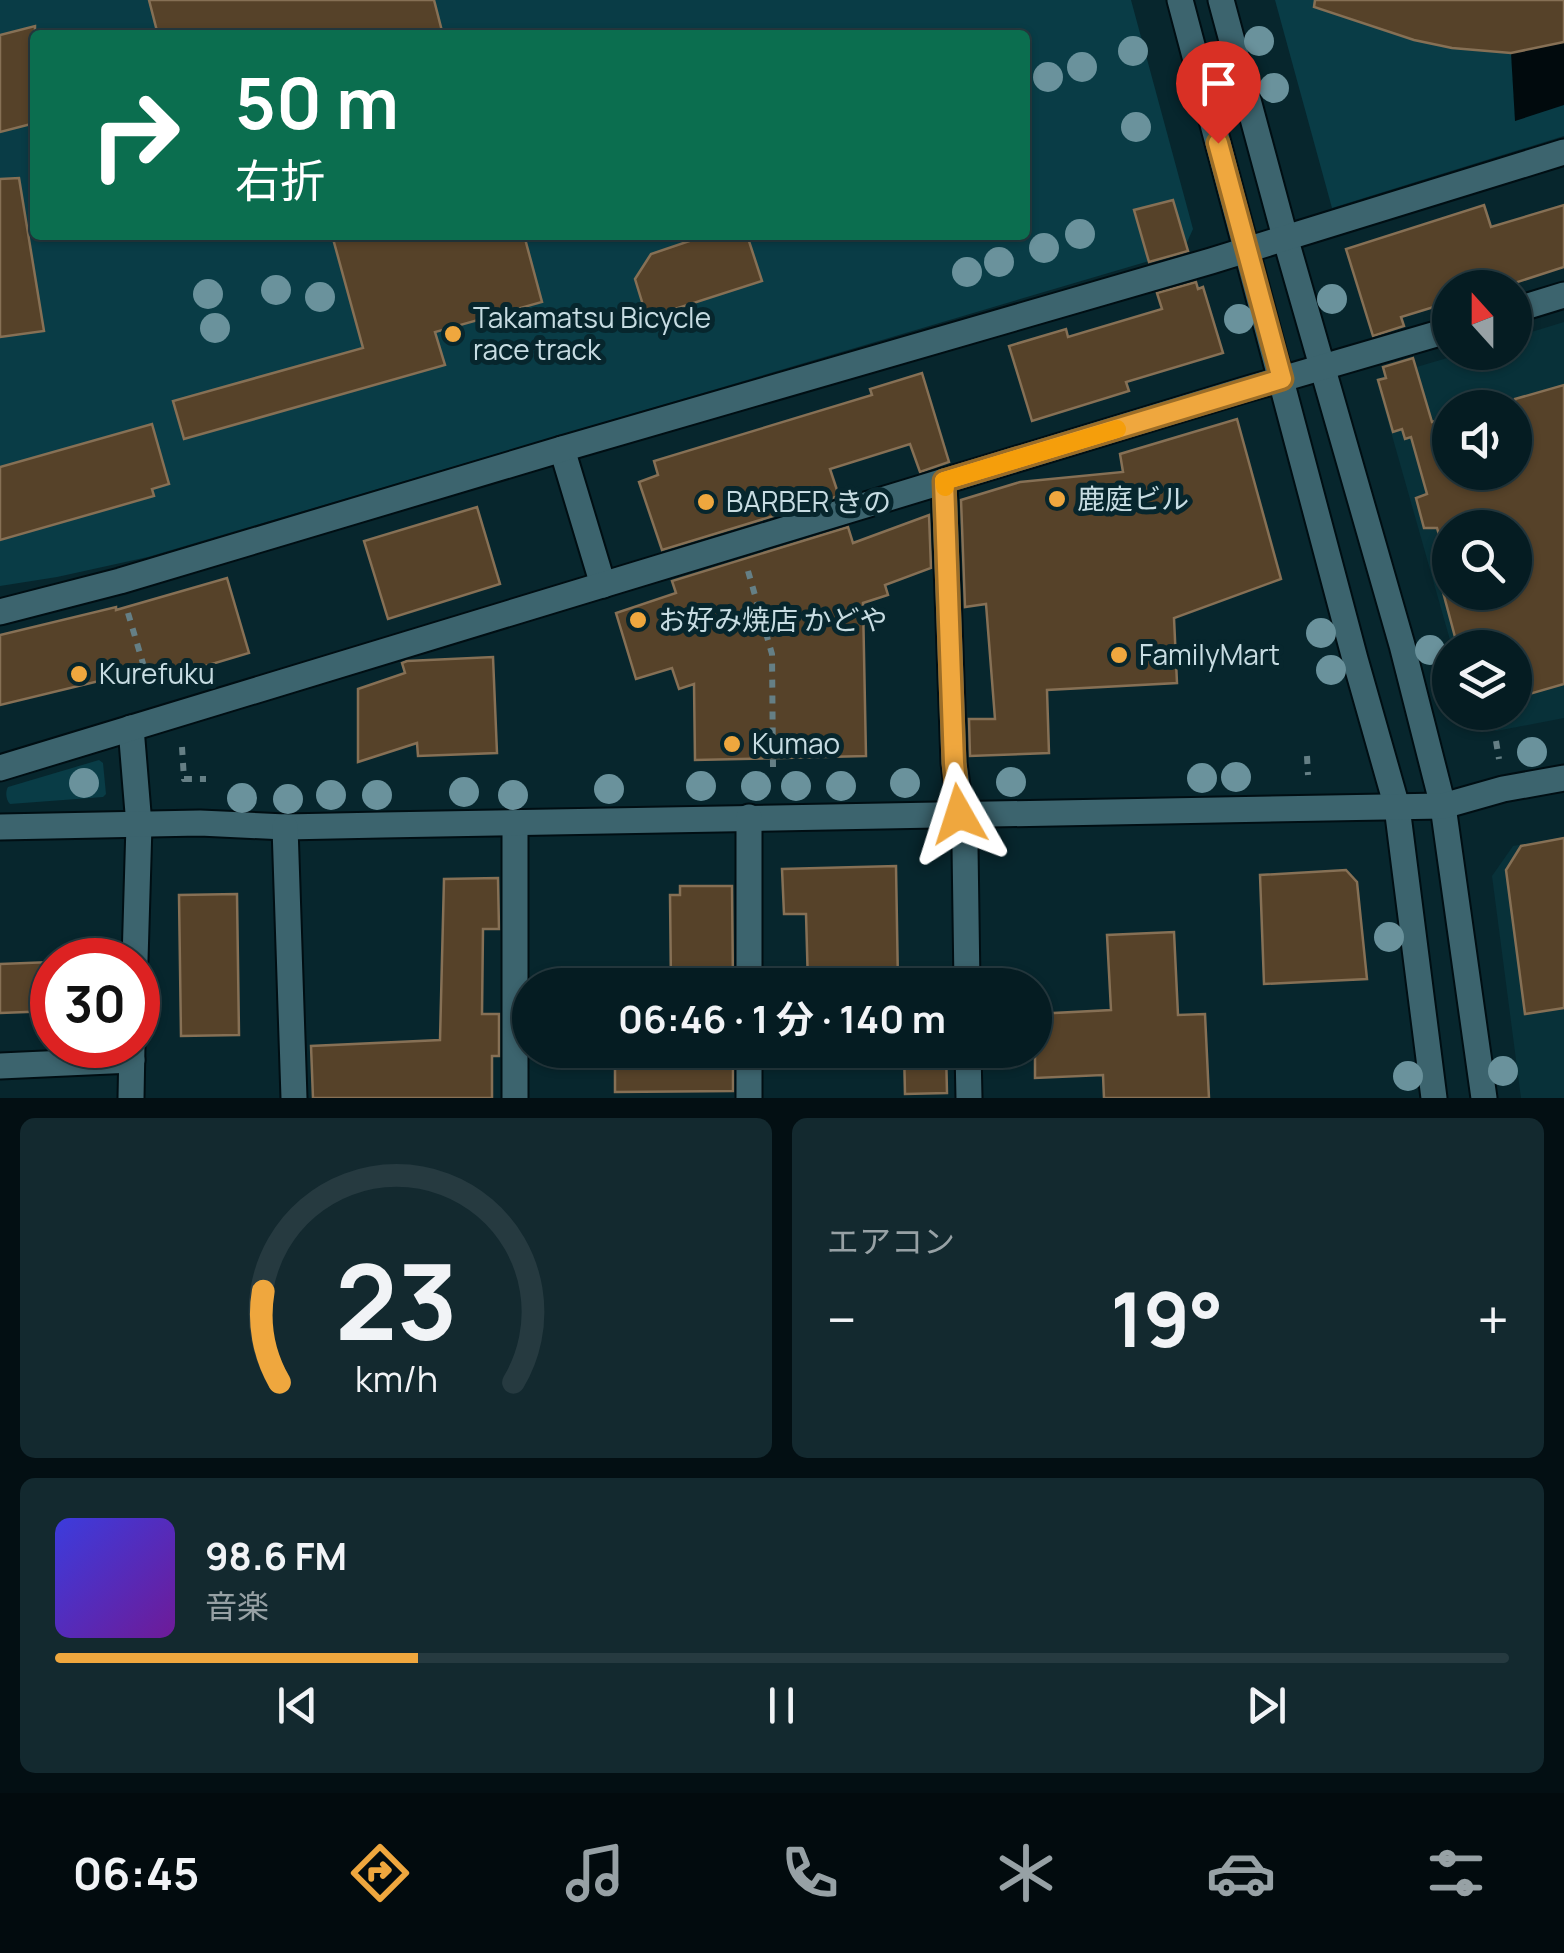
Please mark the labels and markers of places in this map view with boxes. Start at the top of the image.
pin [1176,41,1261,144]
place label: Takamatsu Bicycle race track [473,298,711,368]
marker: Takamatsu Bicycle race track [442,323,464,345]
place label: 鹿庭ビル [1077,479,1189,517]
place label: BARBER きの [726,482,891,520]
marker: 鹿庭ビル [1046,488,1068,510]
marker: BARBER きの [695,491,717,513]
place label: お好み焼店 かどや [658,600,888,638]
marker: お好み焼店 かどや [627,609,649,631]
place label: FamilyMart [1139,635,1280,673]
marker: FamilyMart [1108,644,1130,666]
place label: Kurefuku [99,654,215,692]
marker: Kurefuku [68,663,90,685]
place label: Kumao [752,724,840,762]
marker: Kumao [721,733,743,755]

